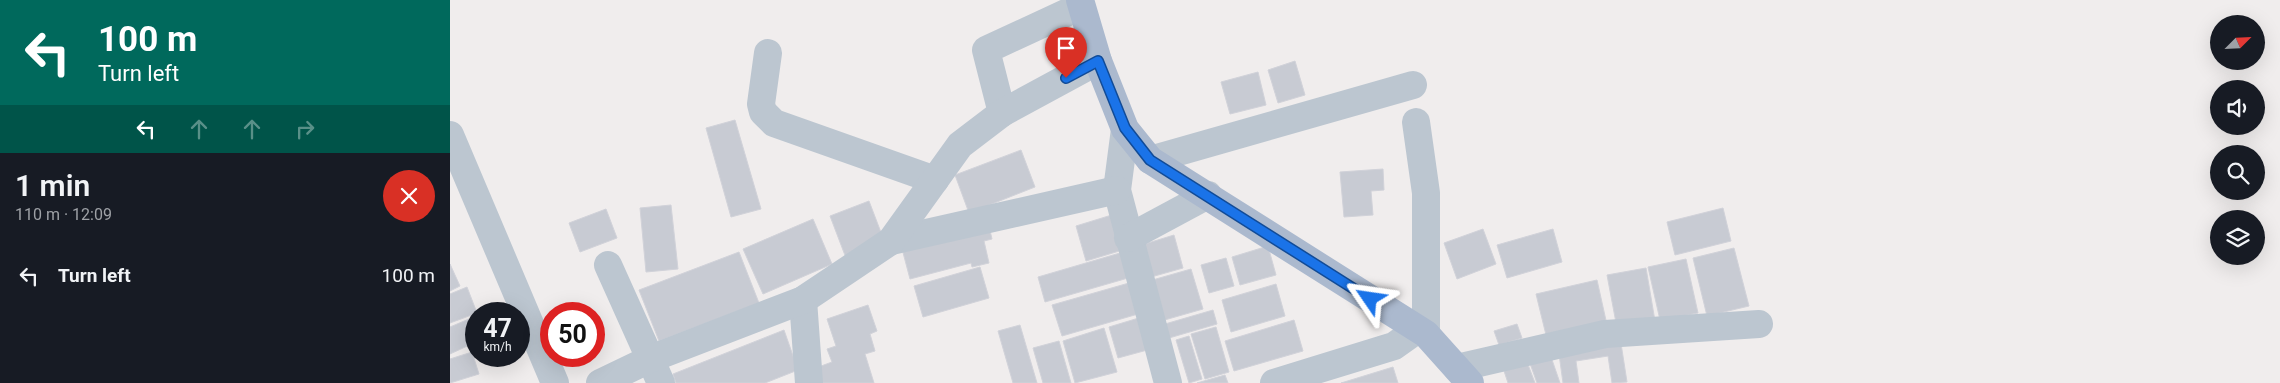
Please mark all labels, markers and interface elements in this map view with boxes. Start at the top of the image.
north arrow [2210,15,2265,70]
map controls [2210,15,2265,265]
text: 100 m [98,19,197,60]
icon: left [15,20,80,85]
pin [1045,27,1087,78]
icon: arrive [1052,34,1080,62]
text: Turn left [98,61,179,86]
button: sound [2210,80,2265,135]
icon: left [132,115,160,143]
icon: ahead [185,115,213,143]
icon: ahead [238,115,266,143]
icon: right [291,115,319,143]
button: search [2210,145,2265,200]
text: 1 min [15,168,90,203]
button: close [383,170,435,222]
text: 110 m · 12:09 [15,205,112,224]
button: layers [2210,210,2265,265]
icon: left [15,262,43,290]
text: Turn left [58,264,131,287]
text: 100 m [382,264,435,287]
position arrow [1343,272,1395,324]
speed limit sign: 50 [540,302,605,367]
text: 47 [483,314,512,343]
text: km/h [483,340,512,354]

